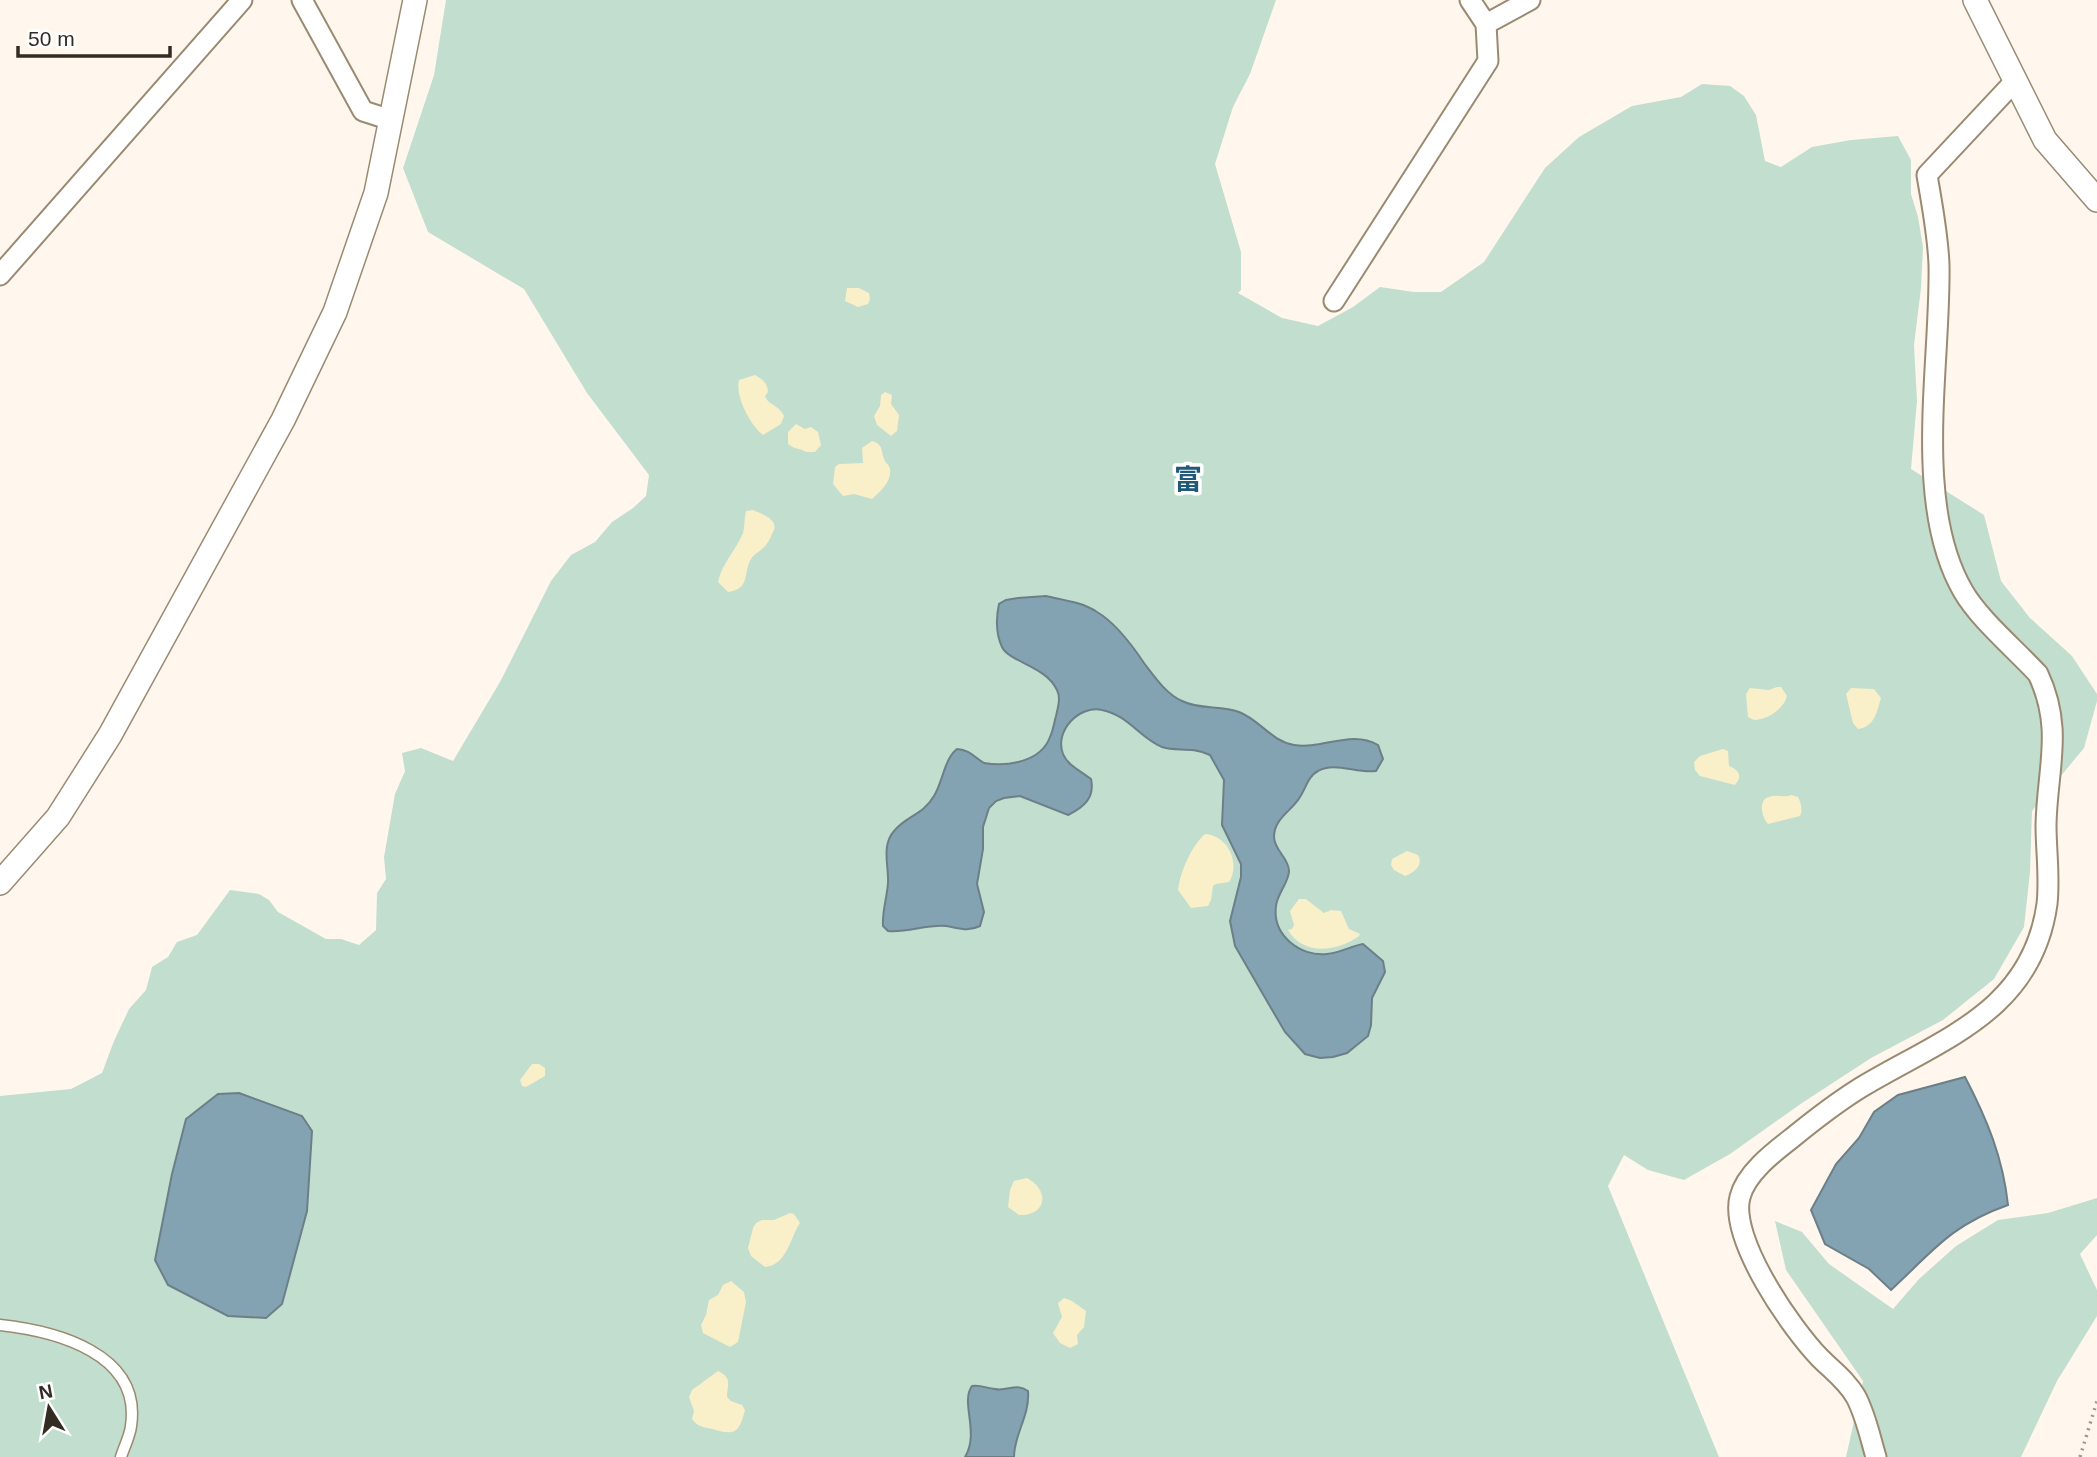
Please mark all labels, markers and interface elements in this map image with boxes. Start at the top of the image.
scale bar [18,14,170,58]
text: 50 m [28,27,75,50]
district label: 富 [1174,464,1202,495]
north arrow [14,1373,84,1443]
text: N [37,1380,55,1403]

